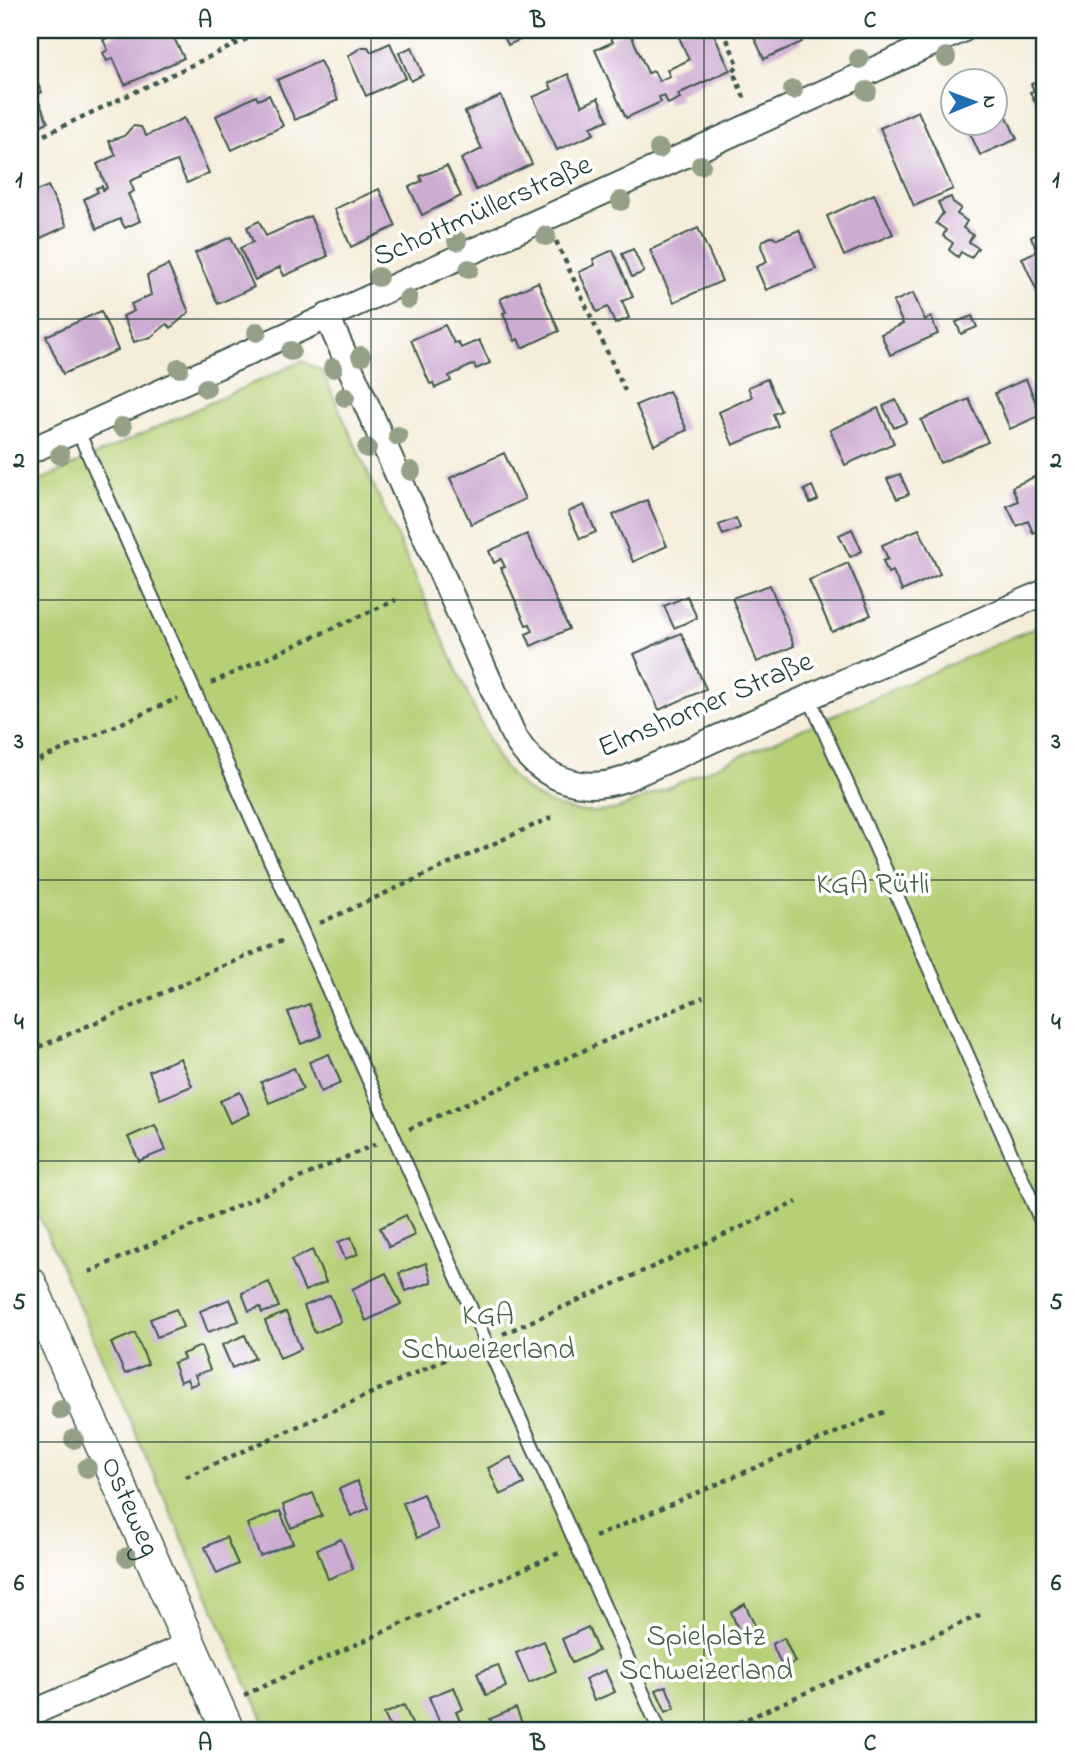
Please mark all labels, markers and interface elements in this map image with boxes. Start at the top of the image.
text: A [198,5,212,38]
text: B [529,5,546,38]
text: C [864,5,877,38]
north arrow [939,66,1009,136]
text: N [975,95,1002,109]
street label: Schottmüllerstraße [366,144,600,280]
text: 1 [15,165,23,198]
text: 1 [1052,165,1060,198]
text: 2 [12,445,25,478]
text: 2 [1049,445,1062,478]
street label: Elmshorner Straße [592,641,821,771]
text: 3 [13,726,24,759]
text: 3 [1050,726,1061,759]
park label: KGA Rütli [816,864,930,908]
text: 4 [14,1007,24,1040]
text: 4 [1051,1007,1061,1040]
text: 5 [12,1287,26,1320]
text: 5 [1049,1287,1063,1320]
park label: KGA Schweizerland [401,1295,575,1373]
street label: Osteweg [88,1450,170,1564]
text: 6 [14,1568,25,1601]
text: 6 [1051,1568,1062,1601]
park label: Spielplatz Schweizerland [619,1616,793,1694]
text: A [198,1728,212,1761]
text: B [529,1728,546,1761]
text: C [864,1728,877,1761]

